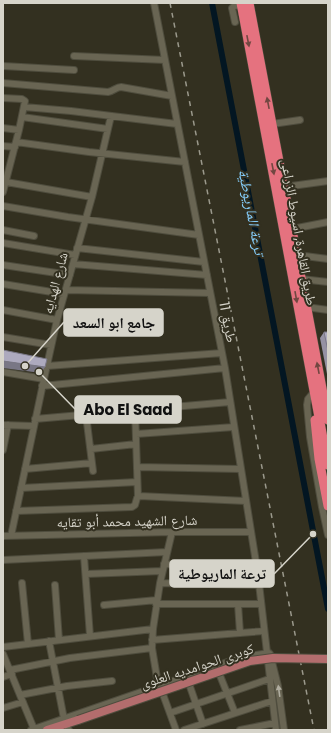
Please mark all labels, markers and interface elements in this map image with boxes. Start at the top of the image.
one-way arrow [246,35,252,47]
one-way arrow [265,97,271,109]
street label: طريق القاهرة, اسيوط الزراعى [276,157,322,307]
one-way arrow [270,163,276,175]
water label: ترعة الماريوطية [233,167,271,260]
street label: شارع الهدايه [37,250,73,316]
one-way arrow [294,291,300,303]
street label: طريق 11 [214,300,242,344]
callout: جامع ابو السعد [64,309,163,336]
text: جامع ابو السعد [73,312,155,333]
one-way arrow [315,362,321,374]
callout: Abo El Saad [75,396,181,423]
text: Abo El Saad [83,399,173,420]
street label: شارع الشهيد محمد أبو تقايه [56,510,198,532]
callout: ترعة الماريوطية [170,560,274,587]
text: ترعة الماريوطية [178,563,266,584]
street label: كوبرى الحوامديه العلوى [138,638,257,694]
one-way arrow [276,685,282,697]

